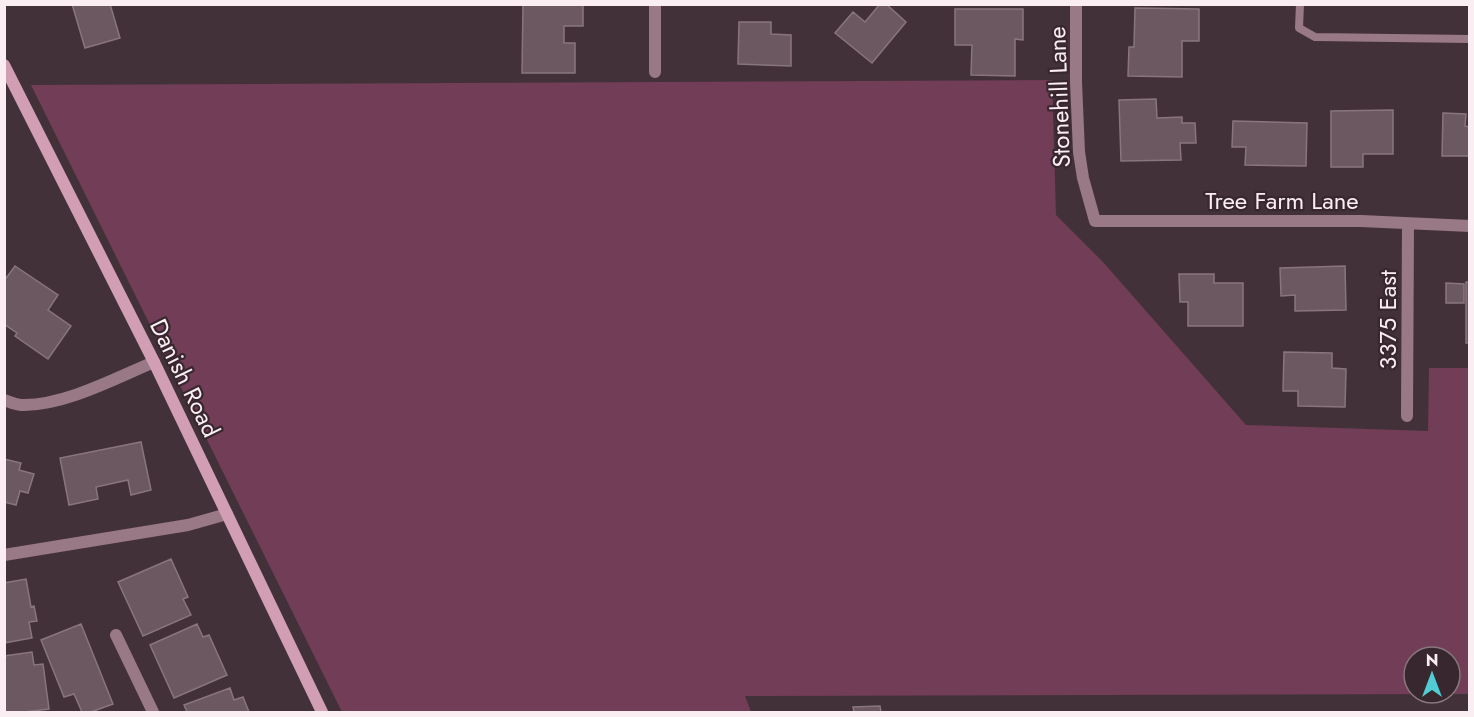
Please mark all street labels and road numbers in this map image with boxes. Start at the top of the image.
street label: Stonehill Lane [1039,26,1079,168]
street label: Tree Farm Lane [1205,183,1359,218]
street label: 3375 East [1370,270,1405,370]
street label: Danish Road [141,313,229,443]

